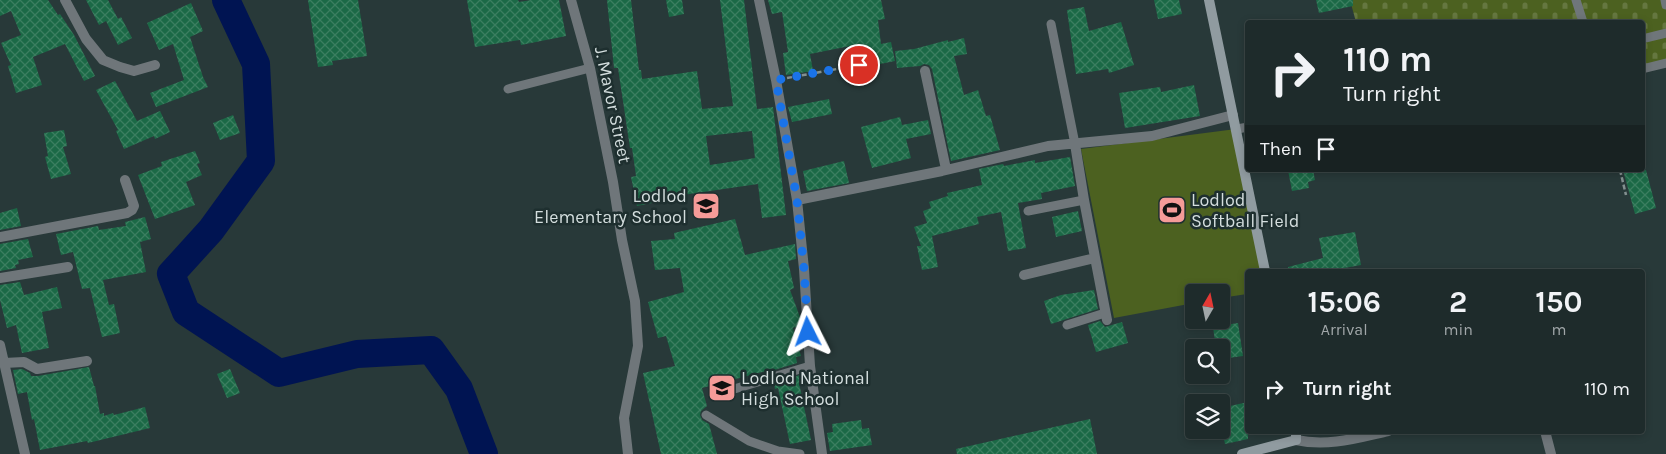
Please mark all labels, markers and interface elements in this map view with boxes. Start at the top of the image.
text: 110 m [1343,39,1432,80]
icon: right [1260,40,1325,105]
pin [838,44,880,86]
street label: J. Mavor Street [590,45,636,166]
icon: arrive [845,51,873,79]
text: Turn right [1343,81,1441,107]
icon: arrive [1312,135,1340,163]
text: Then [1260,138,1302,160]
place label: Lodlod Elementary School [534,185,687,228]
place label: Lodlod Softball Field [1191,189,1299,232]
school or university icon: Lodlod Elementary School [691,191,721,221]
sports icon: Lodlod Softball Field [1157,195,1187,225]
north arrow [1185,284,1230,329]
map controls [1185,284,1230,439]
text: 15:06 [1308,284,1381,320]
text: 2 [1449,284,1467,320]
text: 150 [1535,284,1582,320]
position arrow [781,305,833,357]
text: Arrival [1321,320,1368,339]
text: min [1443,320,1473,339]
text: m [1551,320,1566,339]
button: search [1185,339,1230,384]
place label: Lodlod National High School [741,367,870,410]
school or university icon: Lodlod National High School [707,373,737,403]
icon: right [1260,375,1288,403]
text: Turn right [1303,378,1392,400]
text: 110 m [1584,378,1630,400]
button: layers [1185,394,1230,439]

